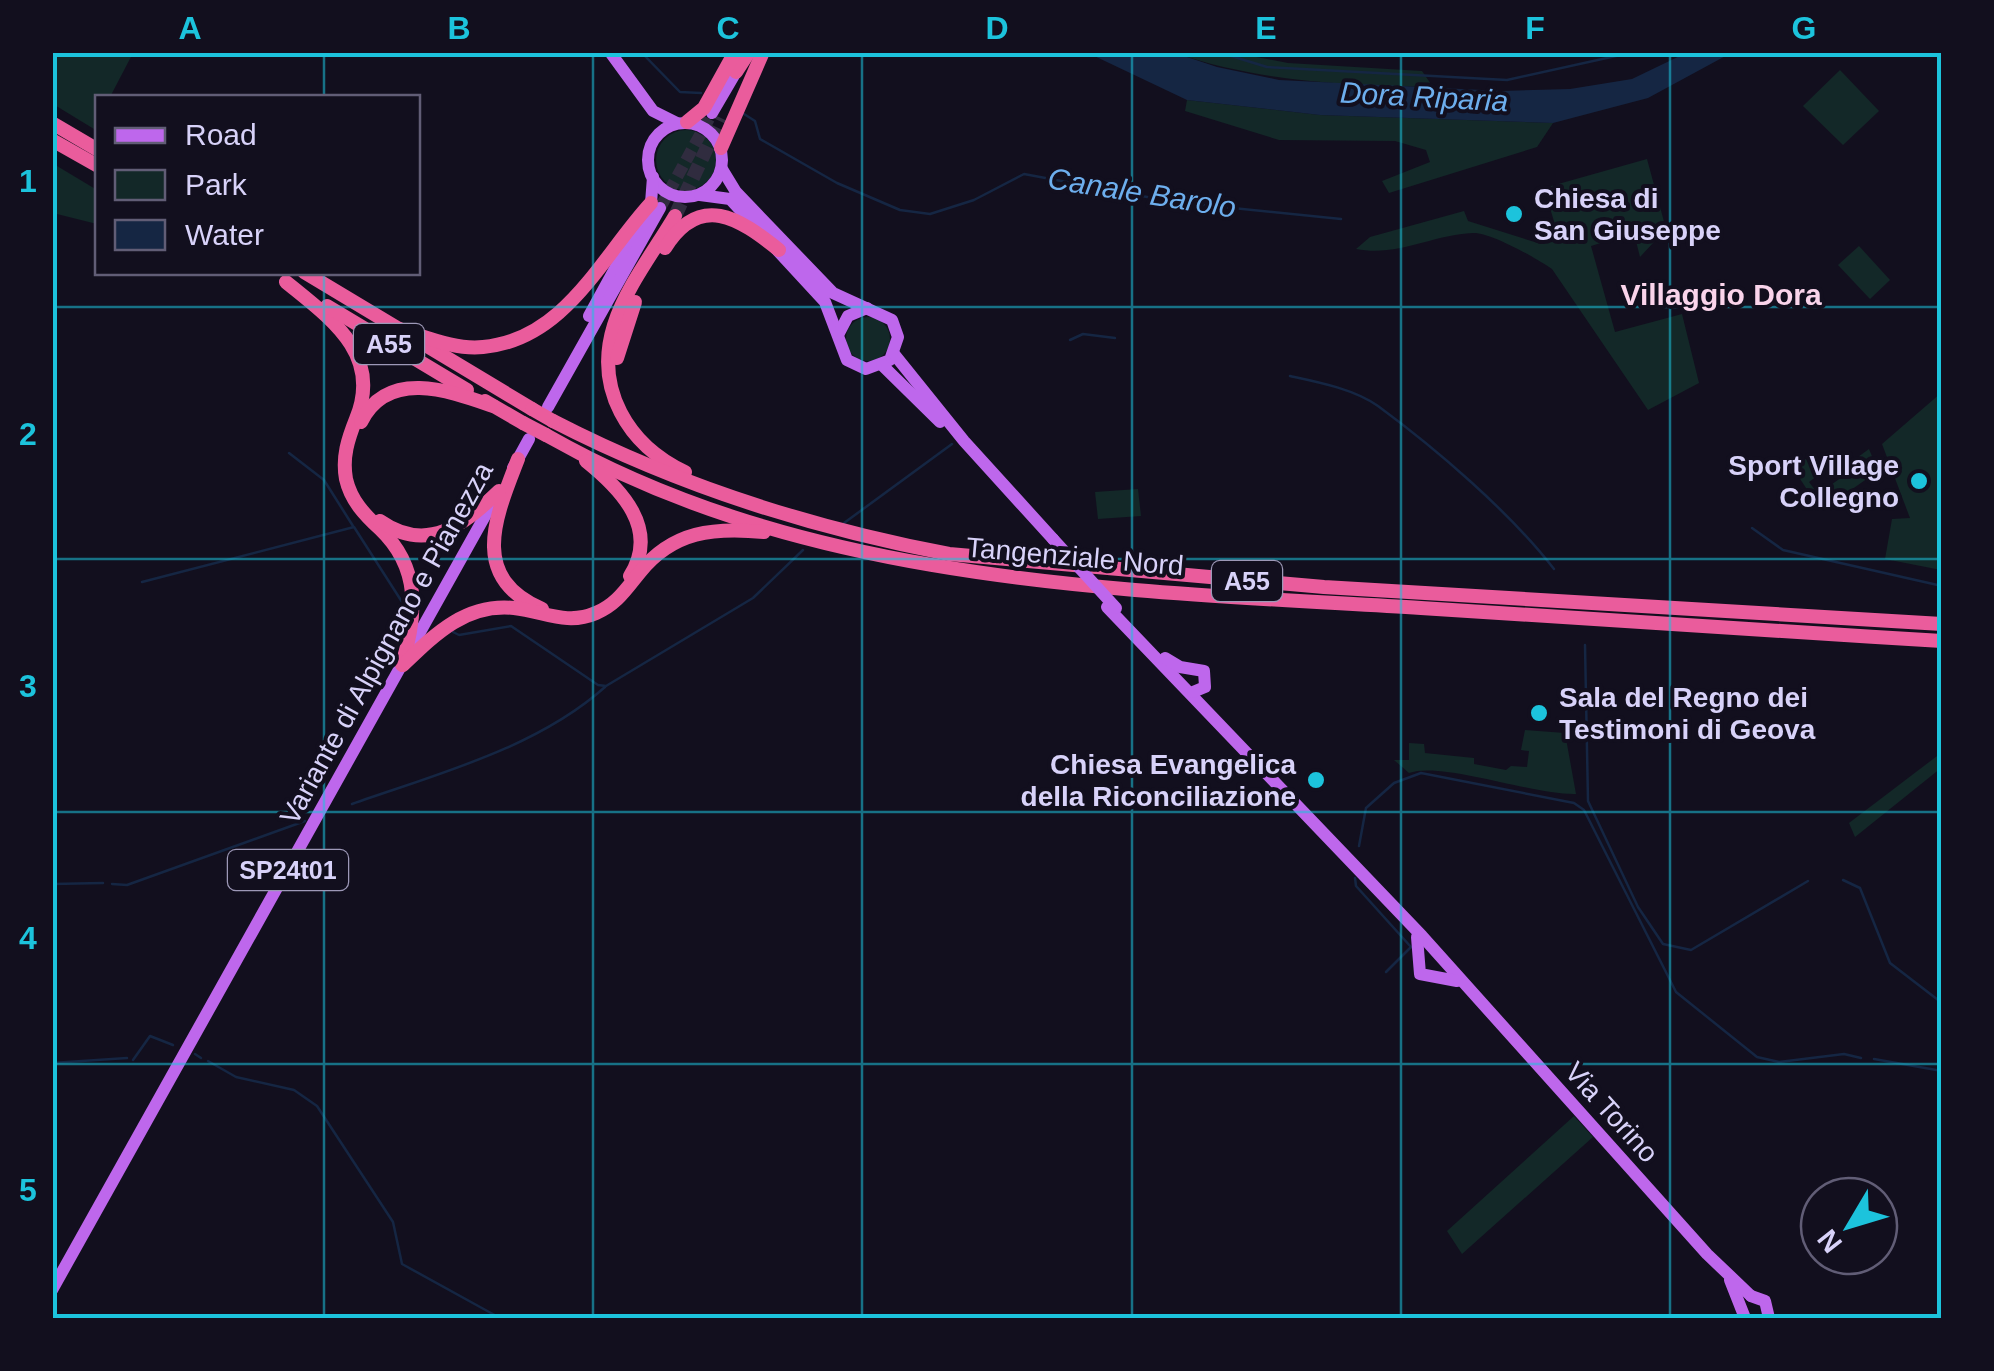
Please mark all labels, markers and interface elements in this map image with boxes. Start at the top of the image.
text: A [178,10,202,46]
text: B [447,10,471,46]
text: C [716,10,740,46]
text: D [985,10,1009,46]
text: E [1255,10,1277,46]
text: F [1525,10,1545,46]
text: G [1792,10,1816,46]
water label: Dora Riparia [1339,76,1509,117]
legend [95,95,420,275]
text: Road [185,118,257,151]
water label: Canale Barolo [1046,161,1239,224]
text: 1 [19,163,37,199]
text: Park [185,168,248,201]
place label: Chiesa di San Giuseppe [1534,183,1721,246]
marker: Chiesa di San Giuseppe [1503,203,1525,225]
text: Water [185,218,264,251]
district label: Villaggio Dora [1620,278,1822,311]
road number: A55 [354,324,424,364]
text: 2 [19,416,37,452]
place label: Sport Village Collegno [1728,450,1899,513]
street label: Variante di Alpignano e Pianezza [274,457,499,830]
marker: Sport Village Collegno [1908,470,1930,492]
street label: Tangenziale Nord [965,532,1185,581]
road number: A55 [1212,561,1282,601]
text: 3 [19,668,37,704]
place label: Sala del Regno dei Testimoni di Geova [1559,682,1816,745]
marker: Sala del Regno dei Testimoni di Geova [1528,702,1550,724]
place label: Chiesa Evangelica della Riconciliazione [1021,749,1296,812]
marker: Chiesa Evangelica della Riconciliazione [1305,769,1327,791]
road number: SP24t01 [228,850,348,890]
text: 4 [19,920,37,956]
street label: Via Torino [1559,1056,1664,1169]
text: 5 [19,1172,37,1208]
north arrow [1799,1176,1899,1276]
text: N [1811,1224,1848,1259]

